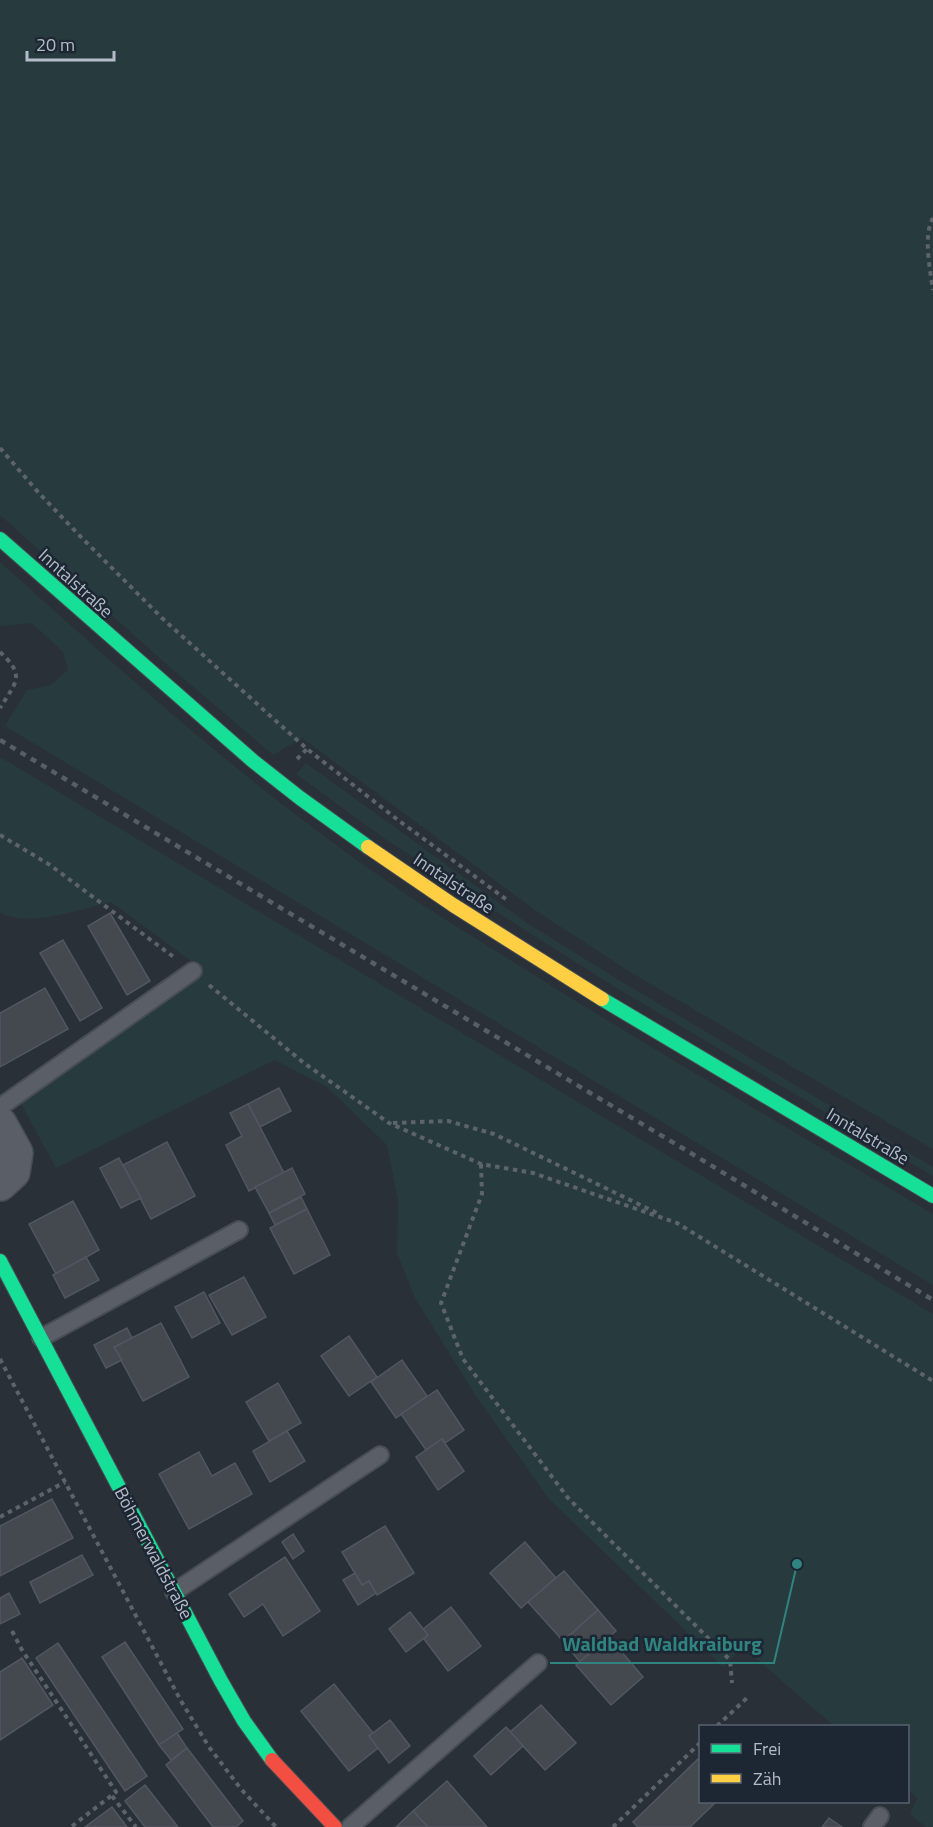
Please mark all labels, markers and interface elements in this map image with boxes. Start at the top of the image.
scale bar [27,24,114,62]
text: 20 m [36,31,75,58]
street label: Inntalstraße [33,542,119,624]
street label: Inntalstraße [408,846,500,920]
street label: Inntalstraße [821,1101,915,1171]
street label: Böhmerwaldstraße [108,1482,200,1624]
callout: Waldbad Waldkraiburg [550,1625,774,1663]
text: Waldbad Waldkraiburg [562,1628,762,1659]
legend [699,1725,909,1803]
text: Frei [753,1735,781,1762]
text: Zäh [753,1765,781,1792]

